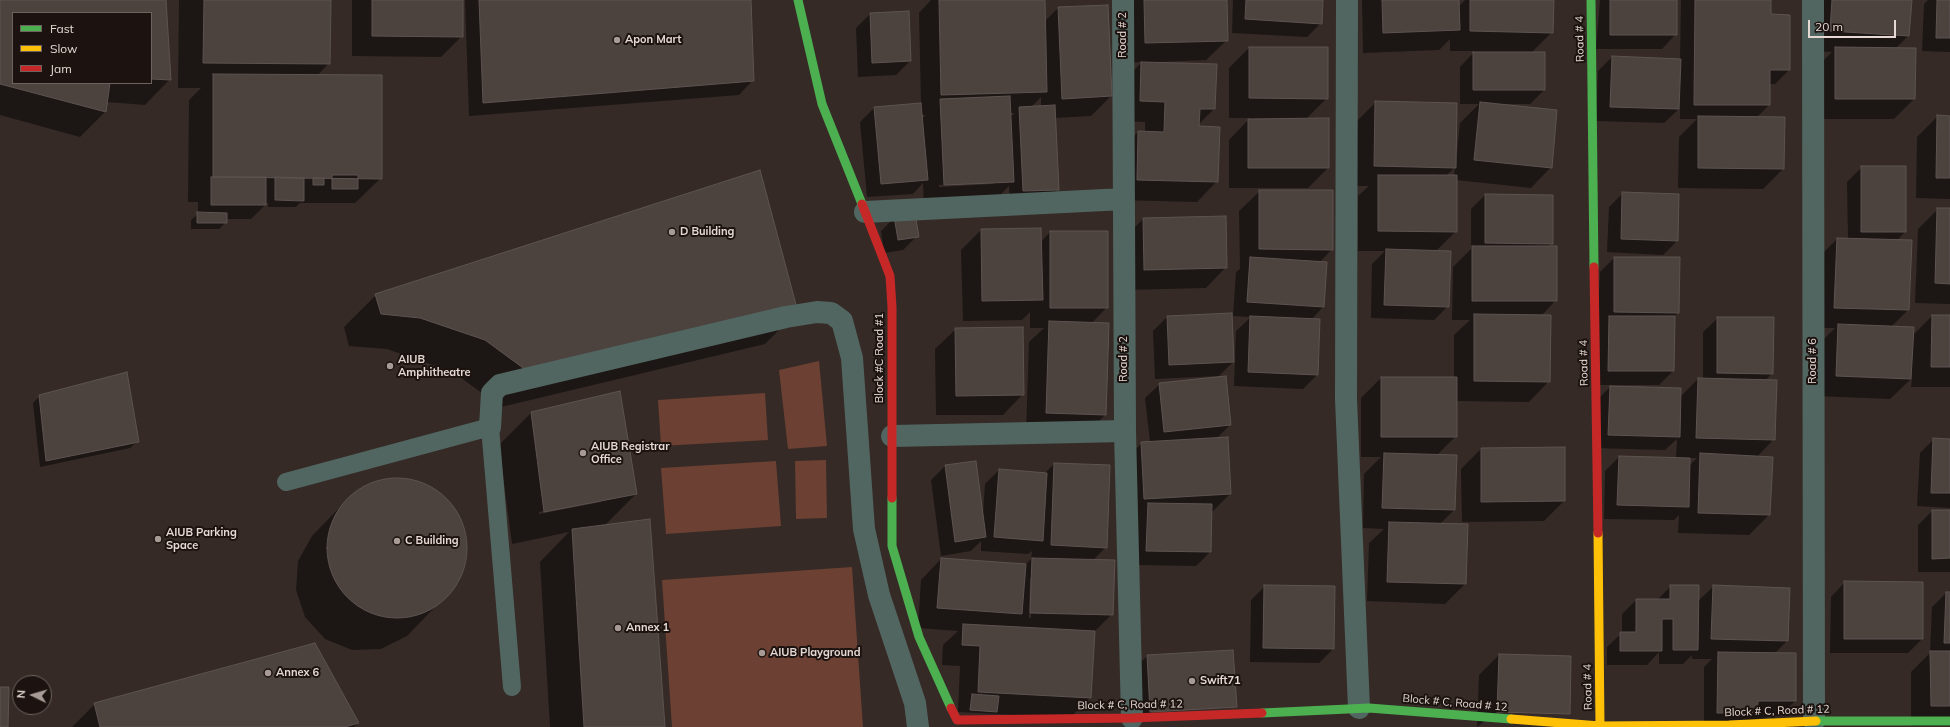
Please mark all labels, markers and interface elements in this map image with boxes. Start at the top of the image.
legend [12,12,152,84]
street label: Road # 2 [1116,12,1130,58]
scale bar [1810,12,1898,38]
street label: Road # 4 [1573,16,1587,62]
text: 20 m [1815,19,1843,34]
text: Fast [50,21,74,36]
place label: Apon Mart [625,33,681,47]
marker: Apon Mart [612,35,622,45]
text: Slow [50,41,78,56]
text: Jam [50,61,72,76]
place label: D Building [680,225,734,239]
marker: D Building [667,227,677,237]
street label: Block #C Road #1 [873,313,887,403]
street label: Road # 2 [1117,336,1131,382]
street label: Road # 6 [1806,338,1820,384]
street label: Road # 4 [1577,340,1591,386]
place label: AIUB Amphitheatre [398,353,471,379]
marker: AIUB Amphitheatre [385,361,395,371]
place label: AIUB Registrar Office [591,440,669,466]
marker: AIUB Registrar Office [578,448,588,458]
place label: AIUB Parking Space [166,526,237,552]
marker: AIUB Parking Space [153,534,163,544]
place label: C Building [405,534,459,548]
marker: C Building [392,536,402,546]
place label: Annex 1 [626,621,669,635]
marker: Annex 1 [613,623,623,633]
place label: AIUB Playground [770,646,861,660]
marker: AIUB Playground [757,648,767,658]
street label: Road # 4 [1581,664,1595,710]
place label: Annex 6 [276,666,319,680]
marker: Annex 6 [263,668,273,678]
place label: Swift71 [1200,674,1241,688]
north arrow [12,675,52,715]
marker: Swift71 [1187,676,1197,686]
text: N [14,689,28,699]
street label: Block # C, Road # 12 [1402,692,1508,714]
street label: Block # C, Road # 12 [1077,697,1183,713]
street label: Block # C, Road # 12 [1724,703,1830,719]

